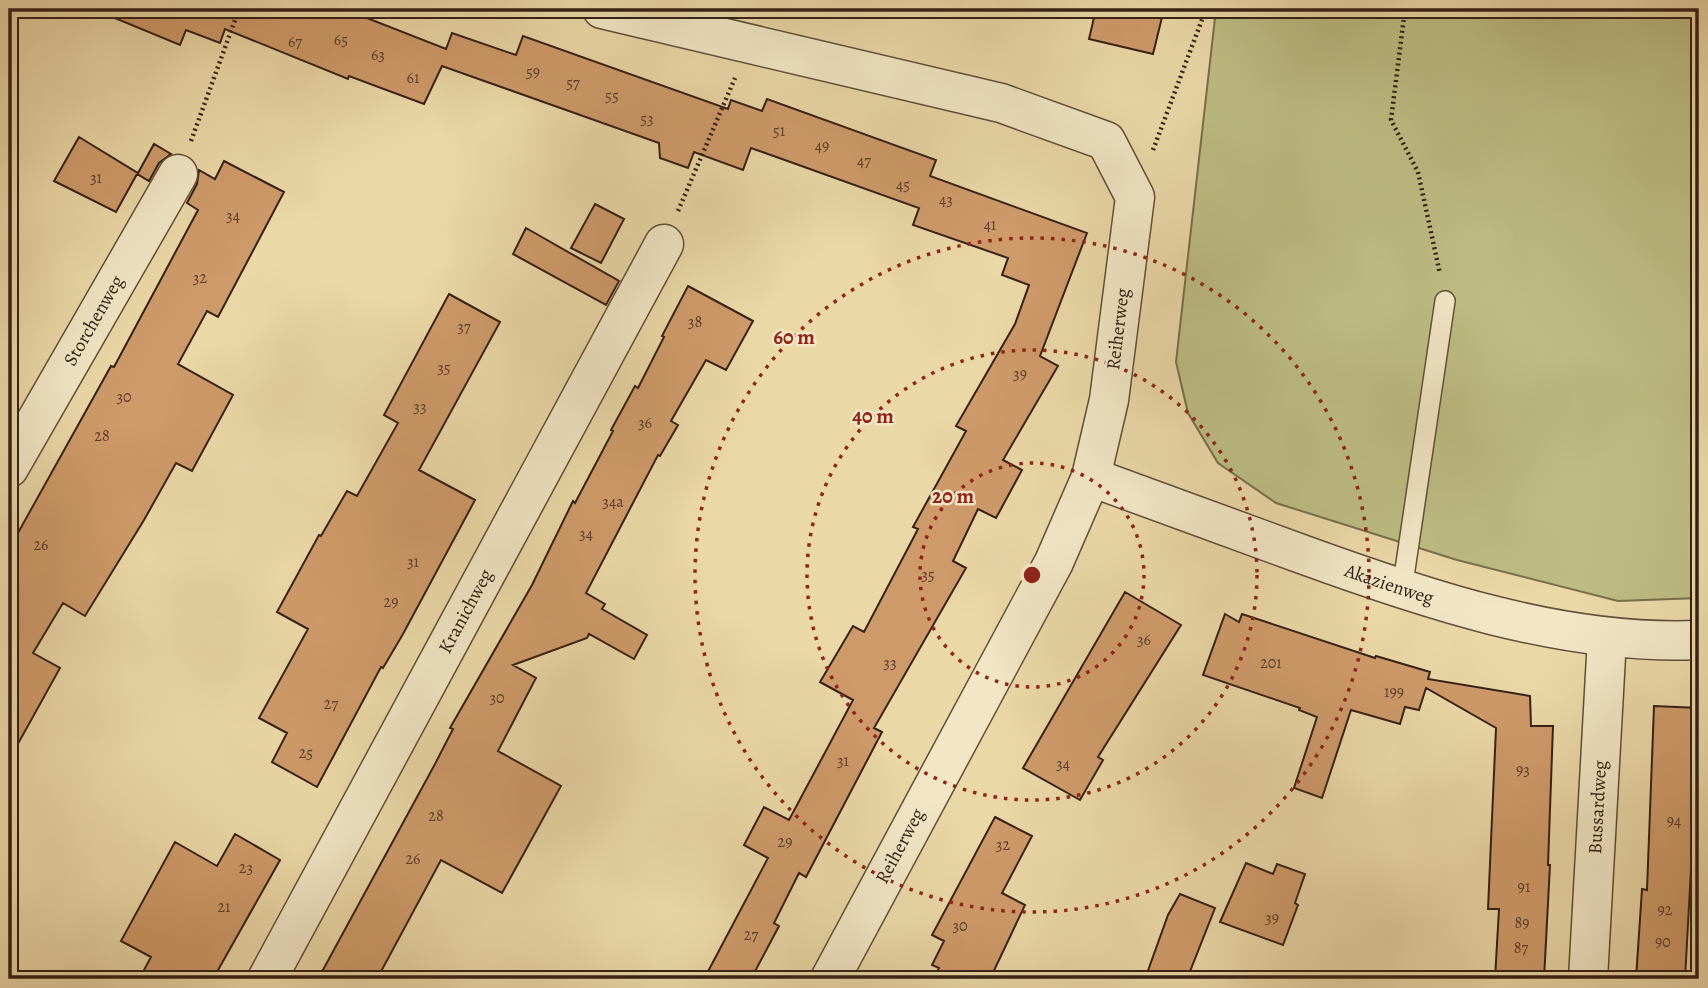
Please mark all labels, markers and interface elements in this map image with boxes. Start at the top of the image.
house number: 65 [334,29,348,51]
house number: 67 [288,31,302,53]
house number: 63 [371,44,385,66]
house number: 59 [526,61,540,83]
house number: 61 [407,67,420,89]
house number: 57 [566,72,580,94]
house number: 55 [605,85,619,107]
house number: 53 [640,108,654,130]
house number: 51 [773,120,786,142]
house number: 49 [815,135,829,157]
house number: 47 [857,150,871,172]
house number: 31 [90,167,103,189]
house number: 45 [896,174,910,196]
house number: 43 [939,189,953,211]
house number: 34 [226,205,240,227]
house number: 41 [984,214,997,236]
house number: 32 [193,267,208,289]
street label: Storchenweg [57,270,130,371]
street label: Reiherweg [1100,286,1136,371]
house number: 38 [688,311,702,333]
house number: 37 [457,316,471,338]
text: 60 m [773,323,815,351]
house number: 35 [437,357,451,379]
house number: 39 [1013,363,1027,385]
house number: 30 [116,386,132,408]
house number: 33 [413,396,427,418]
text: 40 m [852,402,894,430]
house number: 36 [638,412,652,434]
house number: 28 [94,425,110,447]
text: 20 m [932,482,974,510]
house number: 34a [602,491,624,513]
house number: 34 [579,523,593,545]
house number: 26 [34,534,49,556]
house number: 31 [407,551,420,573]
street label: Akazienweg [1340,557,1437,611]
centre of rings [1020,563,1044,587]
street label: Kranichweg [432,564,499,658]
house number: 35 [921,564,935,586]
house number: 29 [384,591,398,613]
house number: 36 [1137,629,1151,651]
house number: 33 [883,652,897,674]
house number: 201 [1260,652,1282,674]
house number: 199 [1384,681,1404,703]
house number: 30 [489,687,505,709]
house number: 27 [324,693,338,715]
house number: 25 [299,742,313,764]
house number: 31 [837,750,850,772]
house number: 34 [1056,753,1070,775]
house number: 93 [1516,759,1530,781]
street label: Bussardweg [1582,759,1613,855]
street label: Reiherweg [869,803,931,888]
house number: 28 [428,805,444,827]
house number: 94 [1667,810,1681,832]
house number: 29 [778,831,792,853]
house number: 32 [996,834,1011,856]
house number: 26 [406,848,421,870]
house number: 23 [239,857,253,879]
house number: 91 [1518,876,1531,898]
house number: 21 [217,896,231,918]
house number: 92 [1658,899,1673,921]
house number: 39 [1265,907,1279,929]
house number: 89 [1514,912,1530,934]
house number: 30 [952,915,968,937]
house number: 27 [744,924,758,946]
house number: 90 [1655,931,1671,953]
house number: 87 [1514,937,1529,959]

